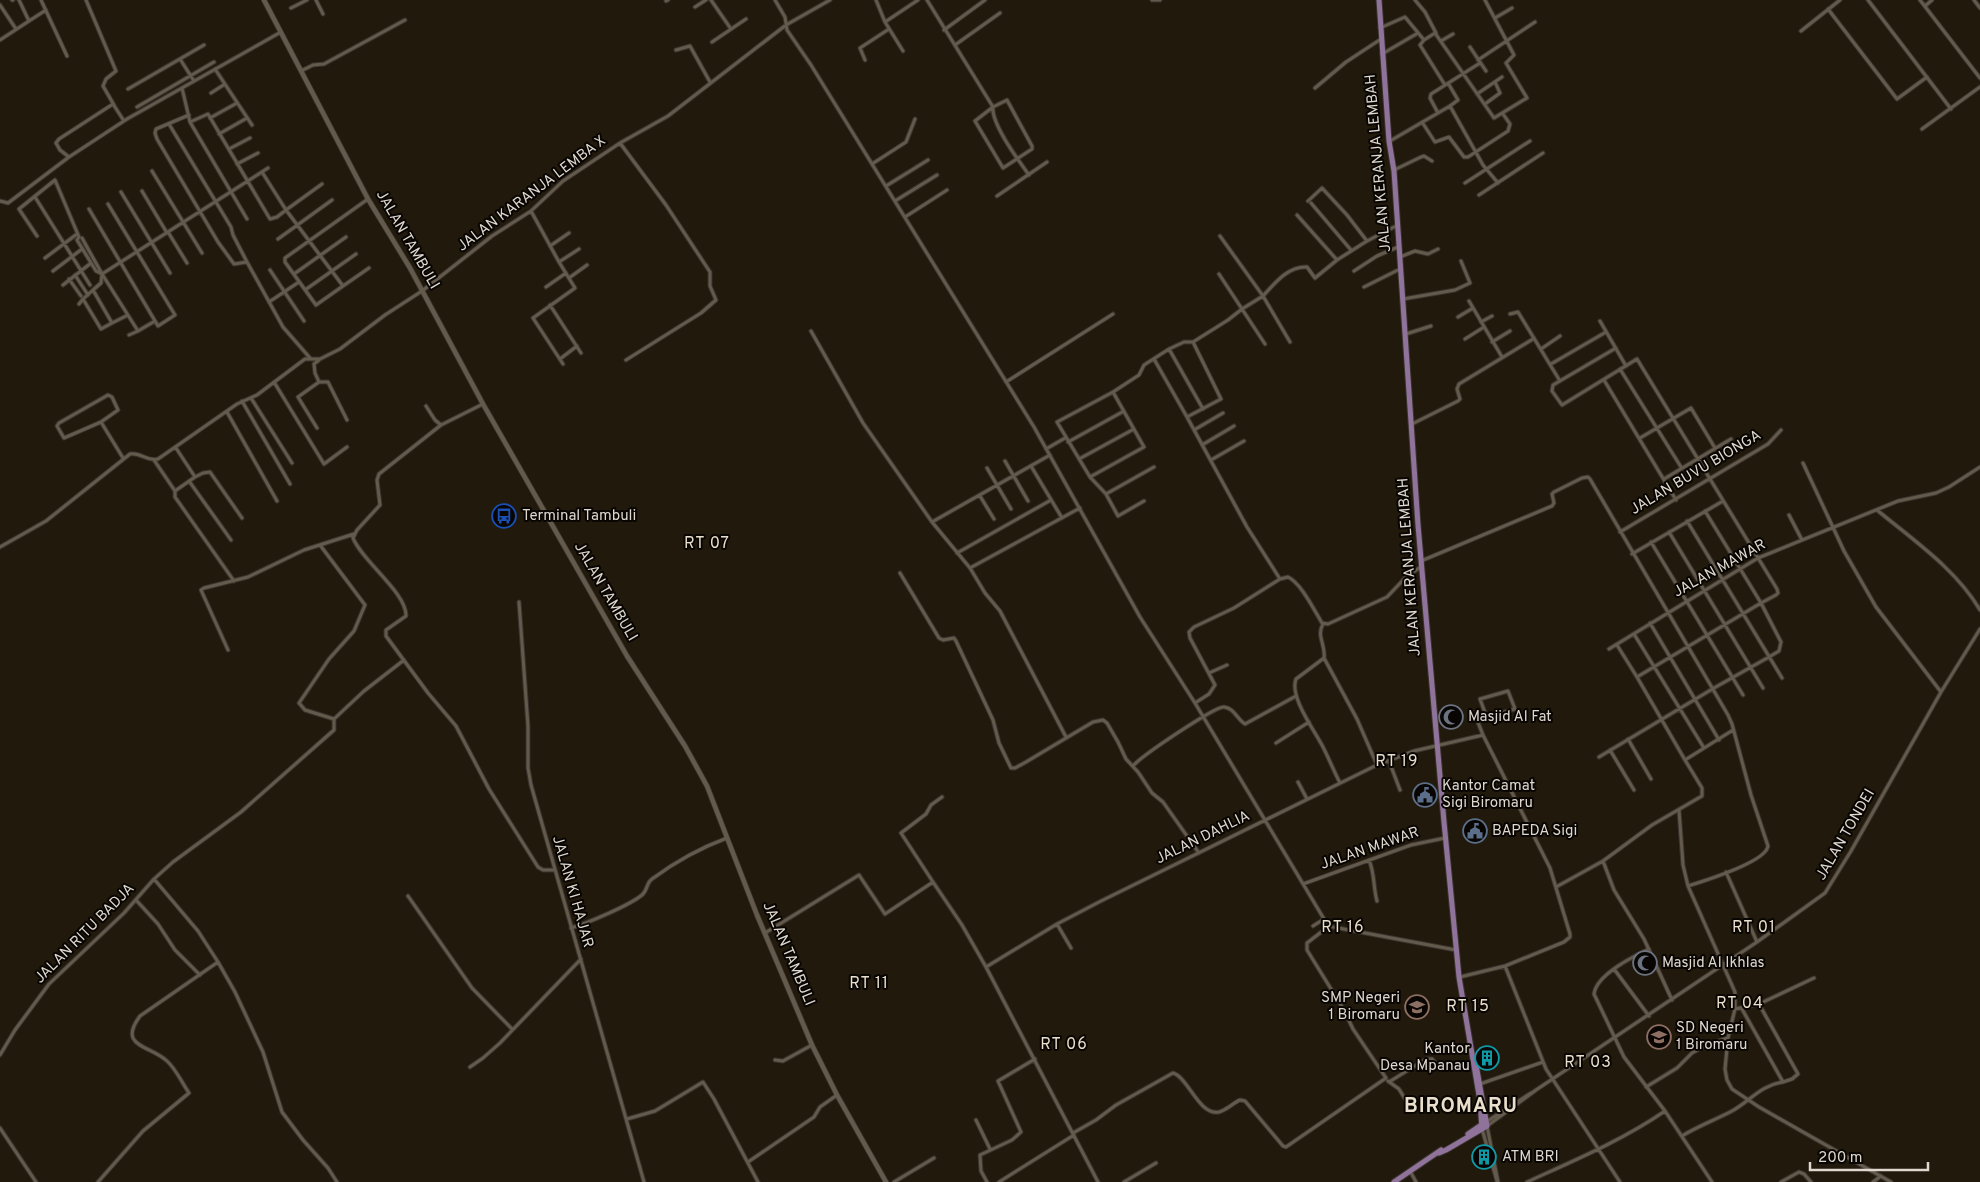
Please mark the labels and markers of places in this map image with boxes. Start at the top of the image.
bus stop icon: Terminal Tambuli [491,503,517,529]
place label: Terminal Tambuli [522,507,636,526]
mosque icon: Masjid Al Fat [1438,704,1464,730]
place label: Masjid Al Fat [1468,708,1552,727]
place label: Kantor Camat Sigi Biromaru [1442,777,1535,813]
public building icon: Kantor Camat Sigi Biromaru [1412,782,1438,808]
public building icon: BAPEDA Sigi [1462,818,1488,844]
place label: BAPEDA Sigi [1492,822,1577,841]
mosque icon: Masjid Al Ikhlas [1632,950,1658,976]
place label: Masjid Al Ikhlas [1662,954,1765,973]
place label: SMP Negeri 1 Biromaru [1321,989,1400,1025]
school or university icon: SMP Negeri 1 Biromaru [1404,994,1430,1020]
place label: SD Negeri 1 Biromaru [1676,1019,1748,1055]
school or university icon: SD Negeri 1 Biromaru [1646,1024,1672,1050]
place label: Kantor Desa Mpanau [1380,1040,1470,1076]
building icon: Kantor Desa Mpanau [1474,1045,1500,1071]
building icon: ATM BRI [1471,1144,1497,1170]
place label: ATM BRI [1502,1148,1559,1167]

